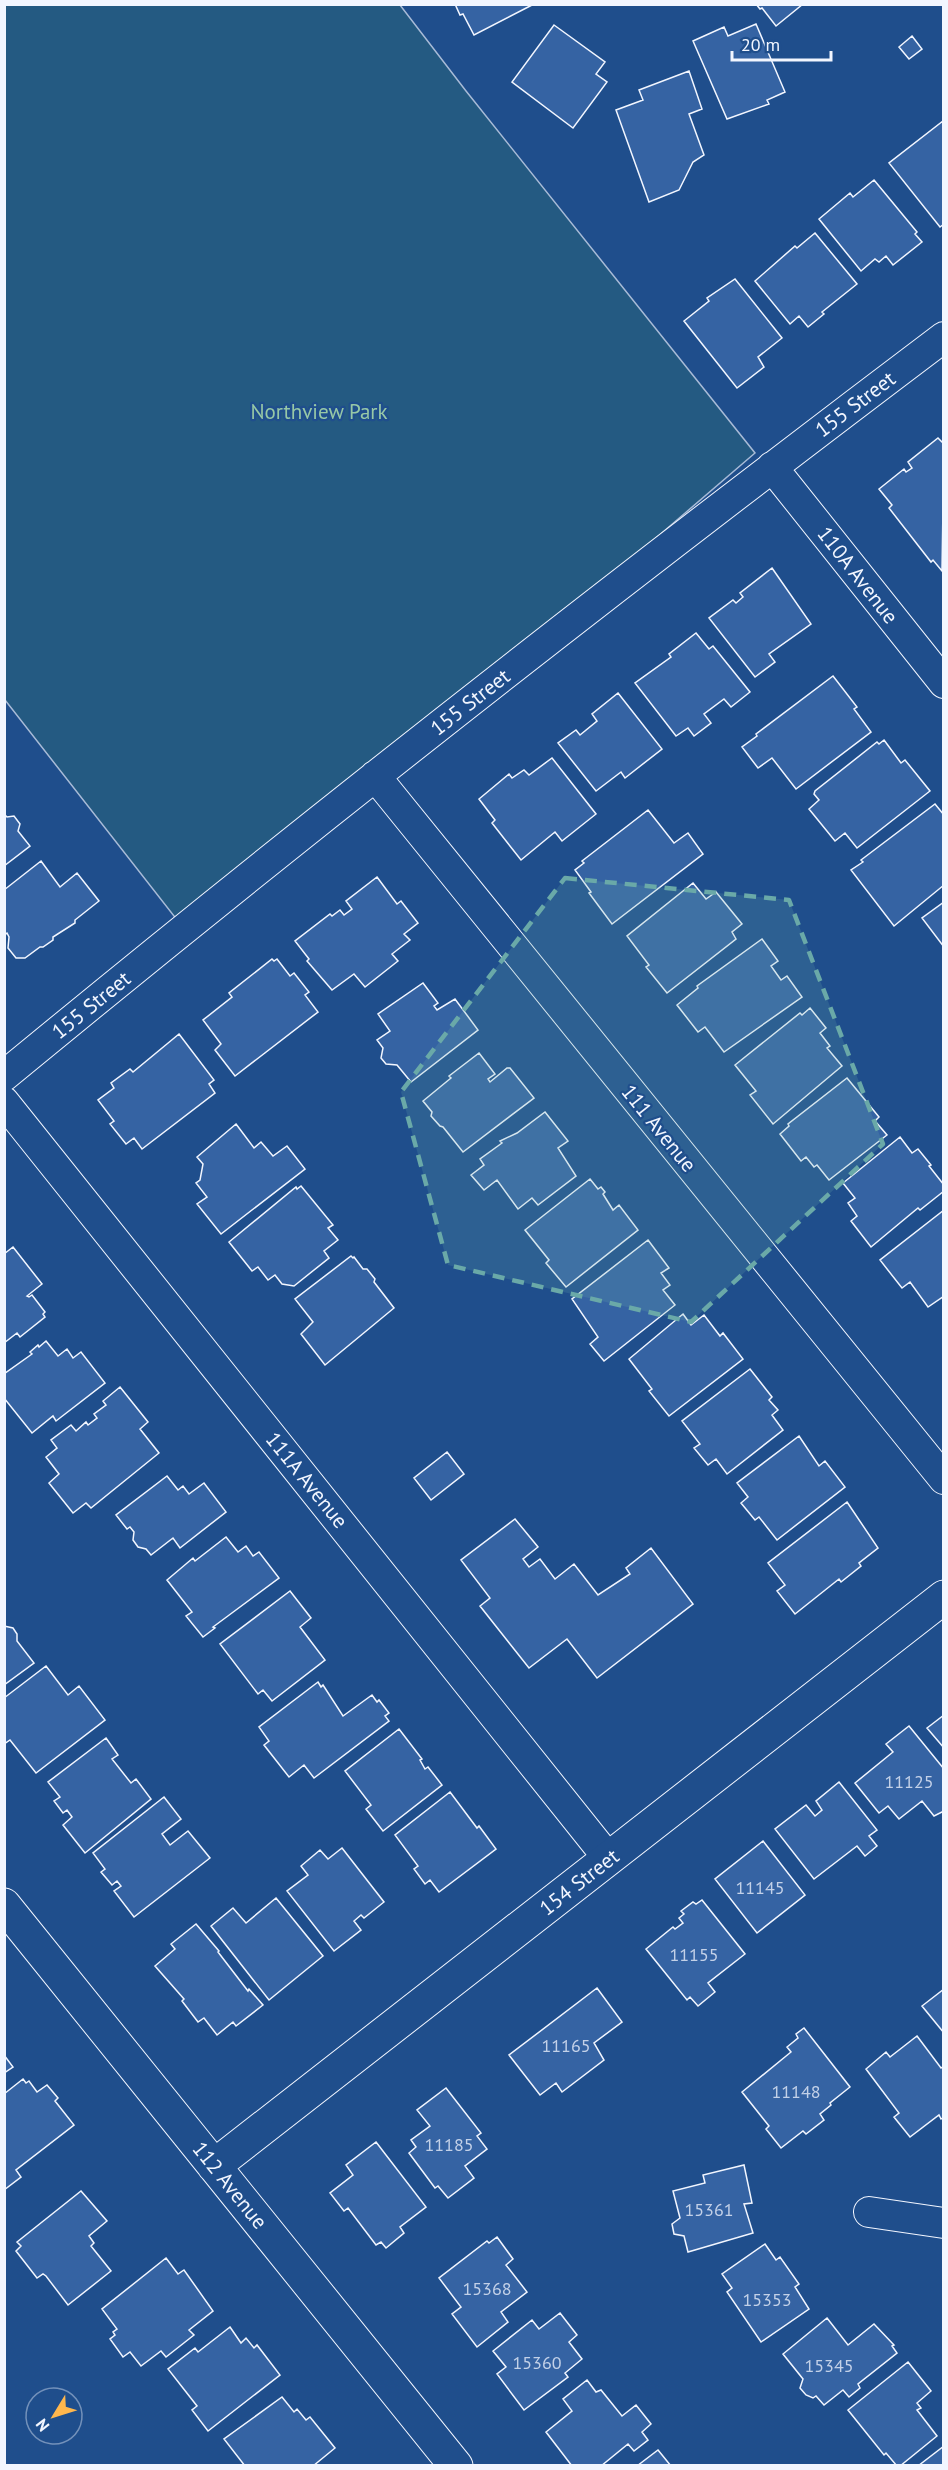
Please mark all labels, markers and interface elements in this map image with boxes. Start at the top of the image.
scale bar [732,24,831,62]
text: 20 m [741,33,780,56]
street label: 155 Street [810,365,900,443]
park label: Northview Park [250,398,388,425]
street label: 110A Avenue [812,521,904,629]
street label: 155 Street [425,663,515,741]
street label: 155 Street [46,965,136,1045]
street label: 111 Avenue [616,1079,702,1177]
street label: 111A Avenue [260,1426,354,1534]
house number: 11125 [884,1770,934,1793]
street label: 154 Street [534,1843,624,1921]
house number: 11145 [735,1876,785,1899]
house number: 11155 [669,1943,719,1966]
house number: 11165 [541,2034,591,2057]
house number: 11148 [771,2080,821,2103]
house number: 11185 [424,2133,474,2156]
street label: 112 Avenue [187,2136,273,2234]
house number: 15361 [684,2198,734,2221]
house number: 15368 [462,2277,512,2300]
house number: 15353 [742,2288,792,2311]
house number: 15360 [512,2351,562,2374]
house number: 15345 [804,2354,854,2377]
north arrow [24,2386,84,2446]
text: N [31,2415,53,2436]

